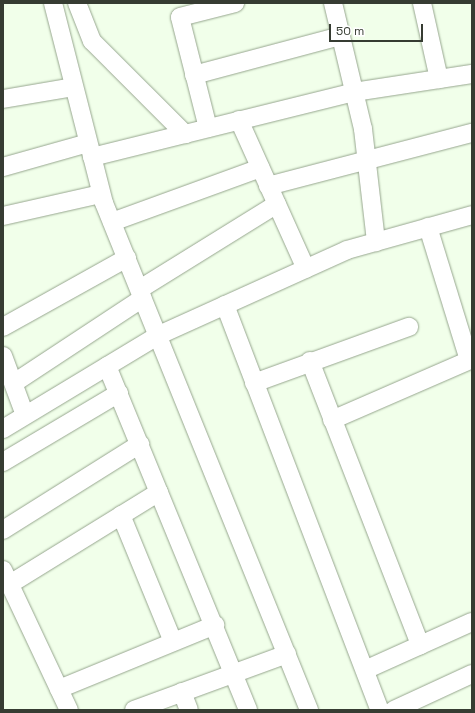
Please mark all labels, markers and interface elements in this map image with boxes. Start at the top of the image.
scale bar [331,16,425,42]
text: 50 m [336,23,364,39]

